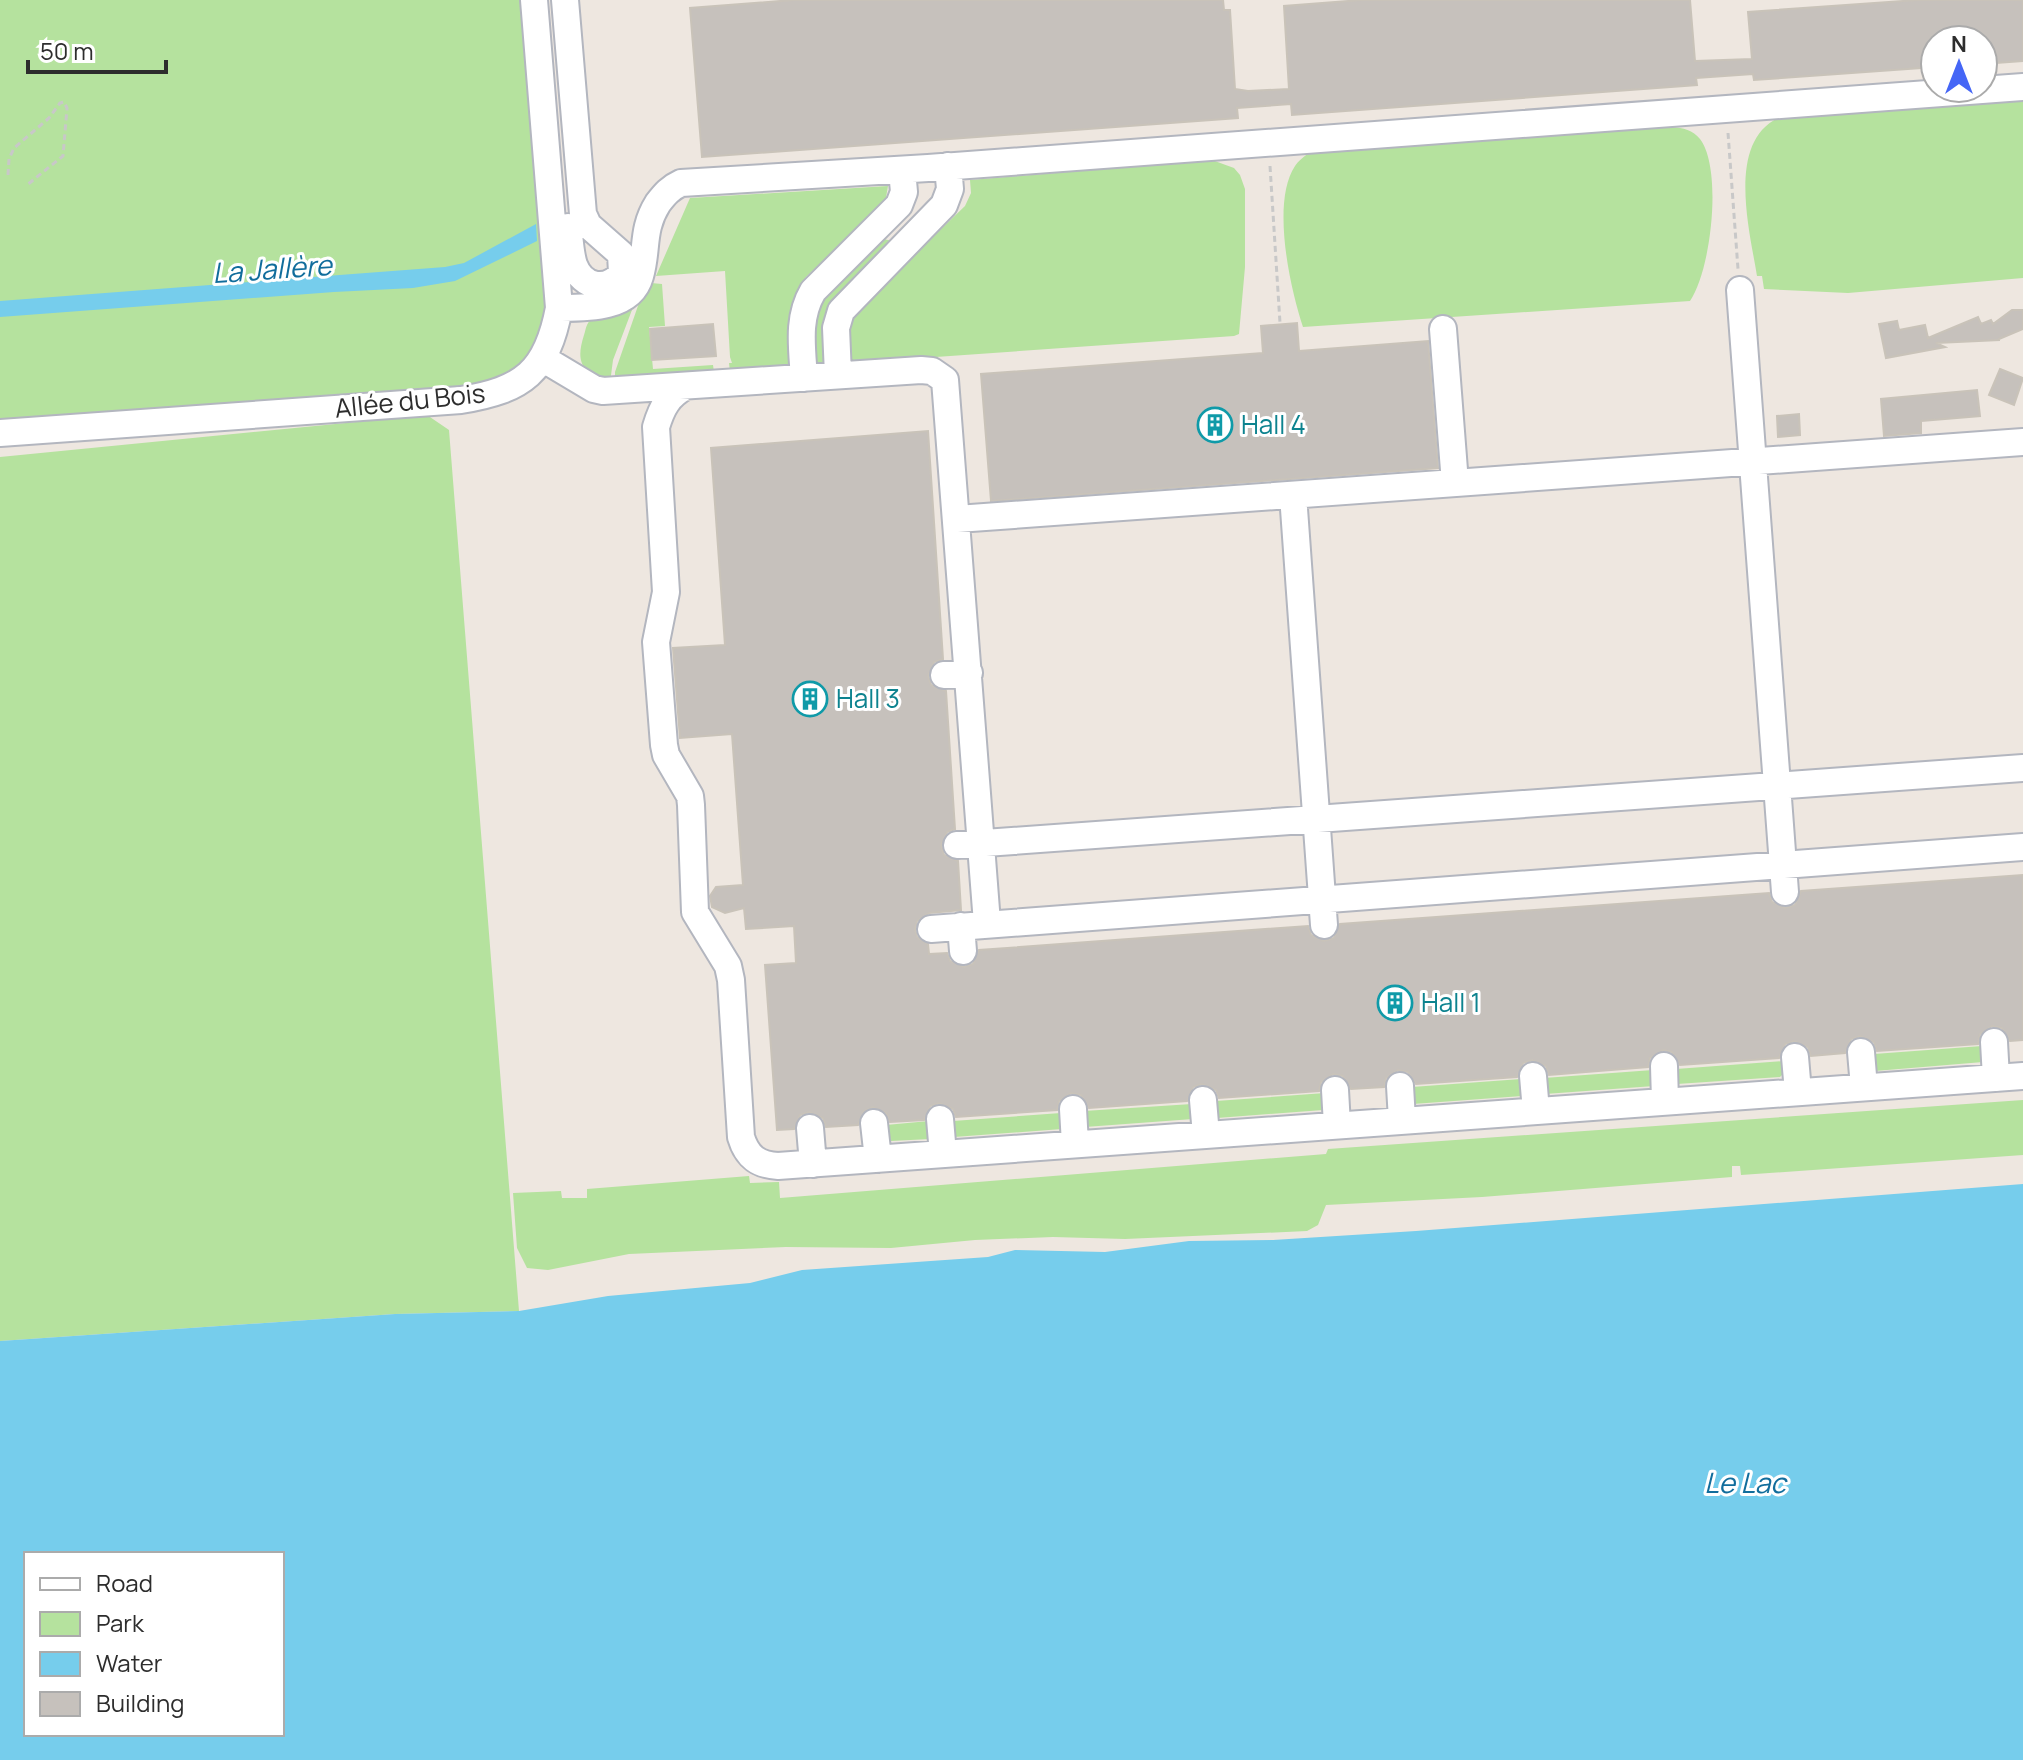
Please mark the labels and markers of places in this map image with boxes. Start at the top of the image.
building icon: Hall 4 [1196,406,1234,444]
place label: Hall 4 [1241,406,1306,442]
building icon: Hall 3 [791,680,829,718]
place label: Hall 3 [836,680,900,716]
building icon: Hall 1 [1376,984,1414,1022]
place label: Hall 1 [1421,984,1481,1020]

